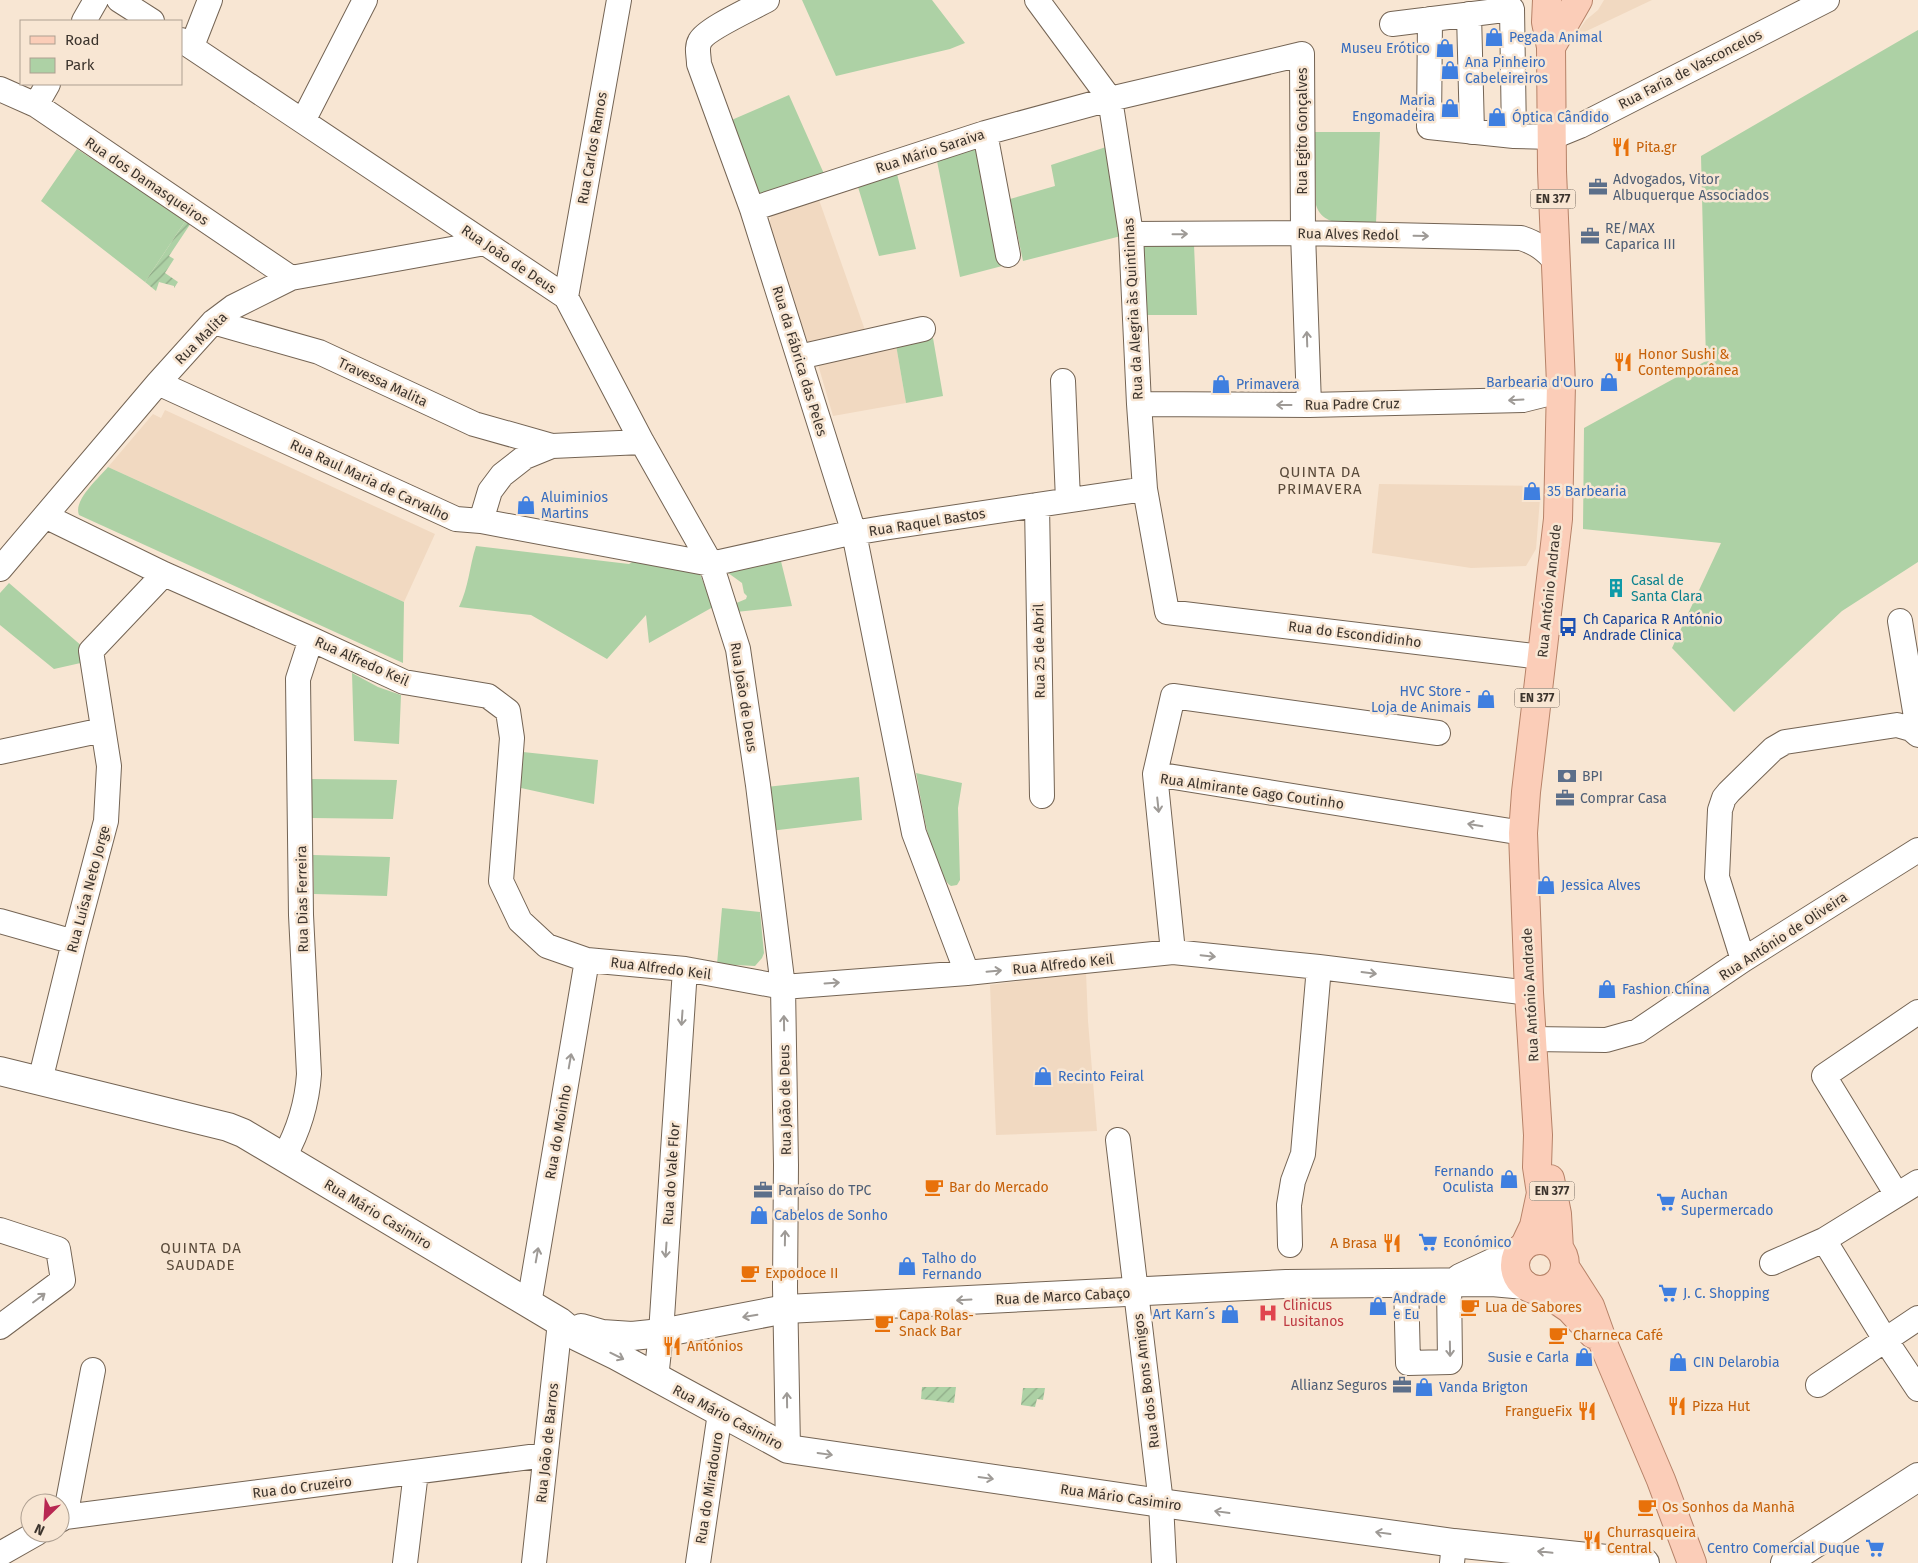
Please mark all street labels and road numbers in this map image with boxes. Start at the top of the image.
street label: Rua Faria de Vasconcelos [1616,26,1765,113]
street label: Rua Egito Gonçalves [1294,67,1311,195]
street label: Rua Carlos Ramos [574,90,611,206]
street label: Rua Mário Saraiva [873,126,987,177]
street label: Rua dos Damasqueiros [82,134,212,229]
road number: EN 377 [1530,190,1576,208]
street label: Rua da Alegria às Quintinhas [1120,217,1147,400]
street label: Rua João de Deus [458,221,560,298]
street label: Rua Alves Redol [1297,225,1399,244]
street label: Rua da Fábrica das Peles [769,284,831,439]
street label: Rua Malita [172,309,231,368]
street label: Travessa Malita [335,354,430,411]
street label: Rua Padre Cruz [1304,395,1400,414]
street label: Rua Raul Maria de Carvalho [287,436,452,525]
street label: Rua Raquel Bastos [868,505,987,540]
street label: Rua António Andrade [1534,523,1565,659]
street label: Rua 25 de Abril [1030,603,1049,699]
street label: Rua do Escondidinho [1287,618,1423,651]
street label: Rua Alfredo Keil [312,633,412,690]
street label: Rua João de Deus [726,641,761,754]
road number: EN 377 [1514,688,1560,708]
street label: Rua Almirante Gago Coutinho [1159,770,1345,813]
street label: Rua Luísa Neto Jorge [63,824,114,954]
street label: Rua Dias Ferreira [293,845,312,953]
street label: Rua António de Oliveira [1716,889,1851,984]
street label: Rua António Andrade [1518,927,1543,1063]
street label: Rua Alfredo Keil [1012,951,1114,978]
street label: Rua Alfredo Keil [610,954,712,983]
street label: Rua João de Deus [776,1044,795,1156]
street label: Rua do Moinho [542,1083,575,1181]
street label: Rua do Vale Flor [659,1122,684,1226]
street label: Rua Mário Casimiro [321,1176,435,1253]
road number: EN 377 [1530,1182,1574,1200]
street label: Rua de Marco Cabaço [995,1284,1131,1309]
street label: Rua dos Bons Amigos [1130,1312,1163,1449]
street label: Rua Mário Casimiro [670,1381,786,1454]
street label: Rua João de Barros [533,1382,562,1504]
street label: Rua do Miradouro [692,1431,727,1545]
street label: Rua do Cruzeiro [251,1473,353,1502]
street label: Rua Mário Casimiro [1059,1481,1183,1514]

